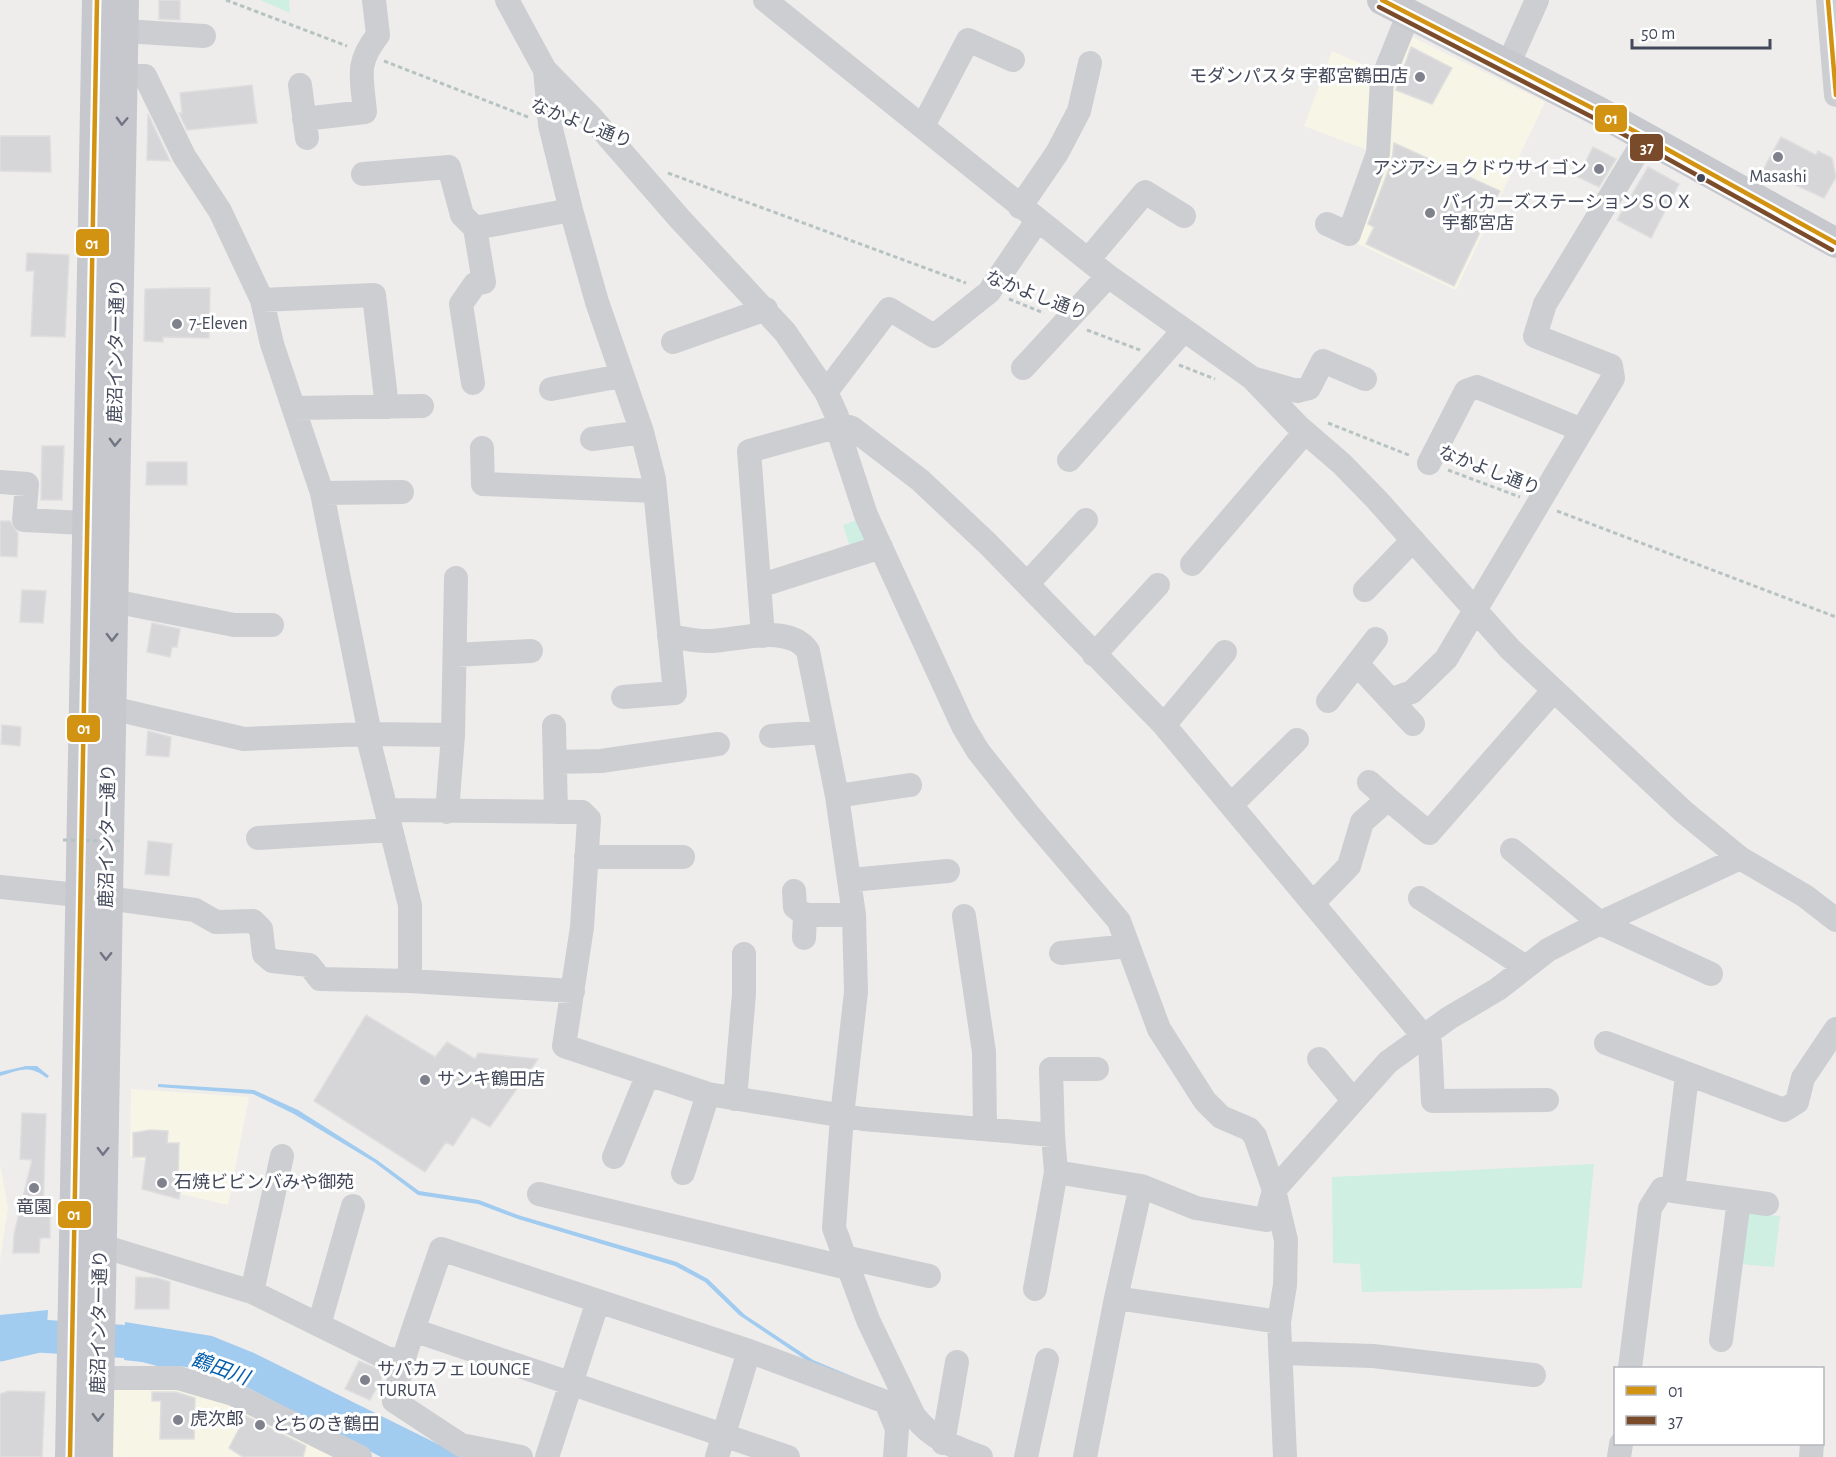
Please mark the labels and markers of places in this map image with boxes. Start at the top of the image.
place label: モダンパスタ 宇都宮鶴田店 [1189,66,1408,86]
marker: モダンパスタ 宇都宮鶴田店 [1413,70,1427,84]
marker: Masashi [1771,150,1785,164]
place label: アジアショクドウサイゴン [1372,158,1587,178]
marker: アジアショクドウサイゴン [1592,162,1606,176]
place label: Masashi [1749,168,1807,186]
unlabelled marker [1695,172,1707,184]
place label: バイカーズステーションＳＯＸ 宇都宮店 [1442,192,1693,233]
marker: バイカーズステーションＳＯＸ 宇都宮店 [1423,206,1437,220]
place label: 7-Eleven [189,315,248,333]
marker: 7-Eleven [170,317,184,331]
place label: サンキ鶴田店 [437,1069,545,1089]
marker: サンキ鶴田店 [418,1073,432,1087]
place label: 石焼ビビンバみや御苑 [174,1172,354,1192]
marker: 石焼ビビンバみや御苑 [155,1176,169,1190]
marker: 竜園 [27,1181,41,1195]
place label: 竜園 [16,1198,52,1217]
place label: サパカフェ LOUNGE TURUTA [377,1361,531,1400]
marker: サパカフェ LOUNGE TURUTA [358,1373,372,1387]
place label: 虎次郎 [190,1409,244,1429]
marker: 虎次郎 [171,1413,185,1427]
place label: とちのき鶴田 [272,1414,379,1434]
marker: とちのき鶴田 [253,1418,267,1432]

